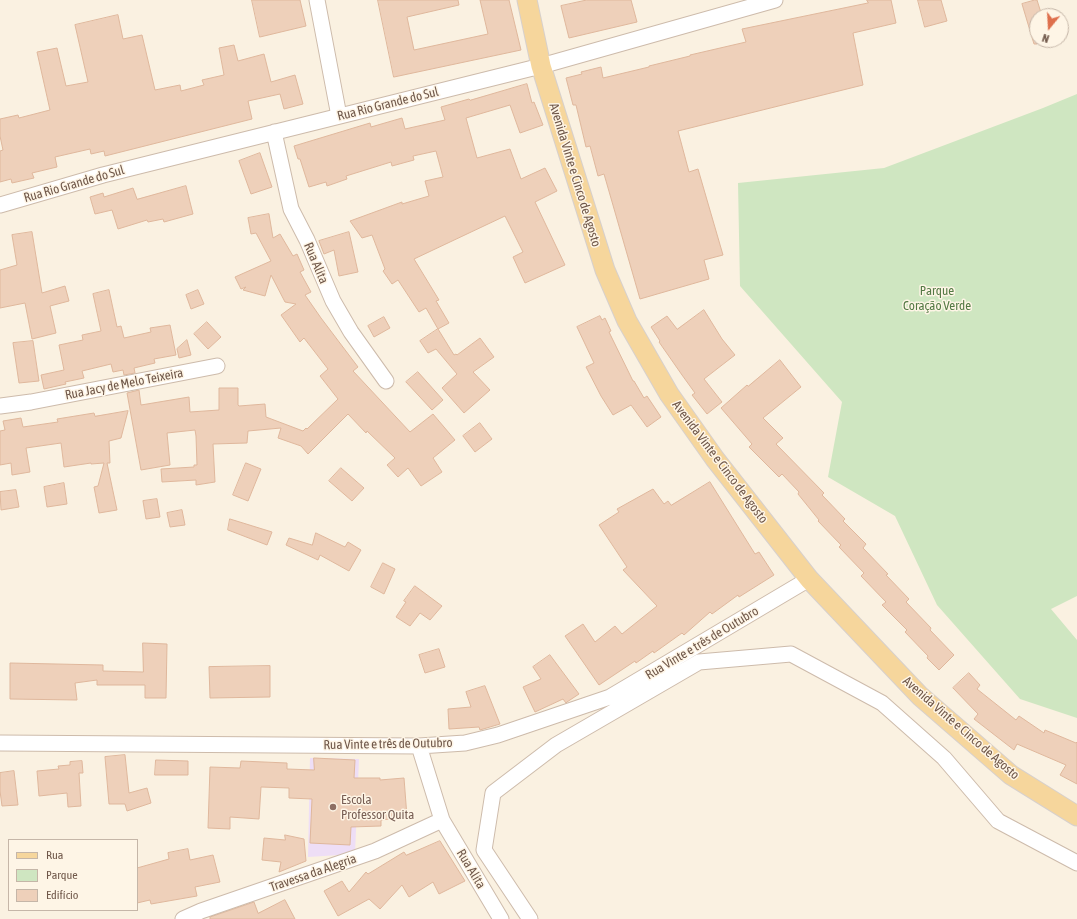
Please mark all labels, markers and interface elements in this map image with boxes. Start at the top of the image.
north arrow [1029,8,1069,48]
text: N [1041,32,1051,45]
street label: Rua Rio Grande do Sul [336,84,440,124]
street label: Avenida Vinte e Cinco de Agosto [546,101,604,249]
street label: Rua Rio Grande do Sul [22,162,126,206]
street label: Rua Alita [300,240,332,286]
park label: Parque Coração Verde [903,283,971,314]
street label: Rua Jacy de Melo Teixeira [64,365,184,403]
street label: Avenida Vinte e Cinco de Agosto [669,398,771,526]
street label: Rua Vinte e três de Outubro [643,603,761,683]
street label: Avenida Vinte e Cinco de Agosto [900,673,1022,783]
street label: Rua Vinte e três de Outubro [323,735,453,753]
place label: Escola Professor Quita [341,792,414,823]
marker: Escola Professor Quita [328,802,338,812]
legend [8,839,138,911]
street label: Rua Alita [453,846,489,892]
text: Rua [46,848,63,862]
street label: Travessa da Alegria [268,851,358,895]
text: Parque [46,868,78,882]
text: Edifício [46,888,78,902]

